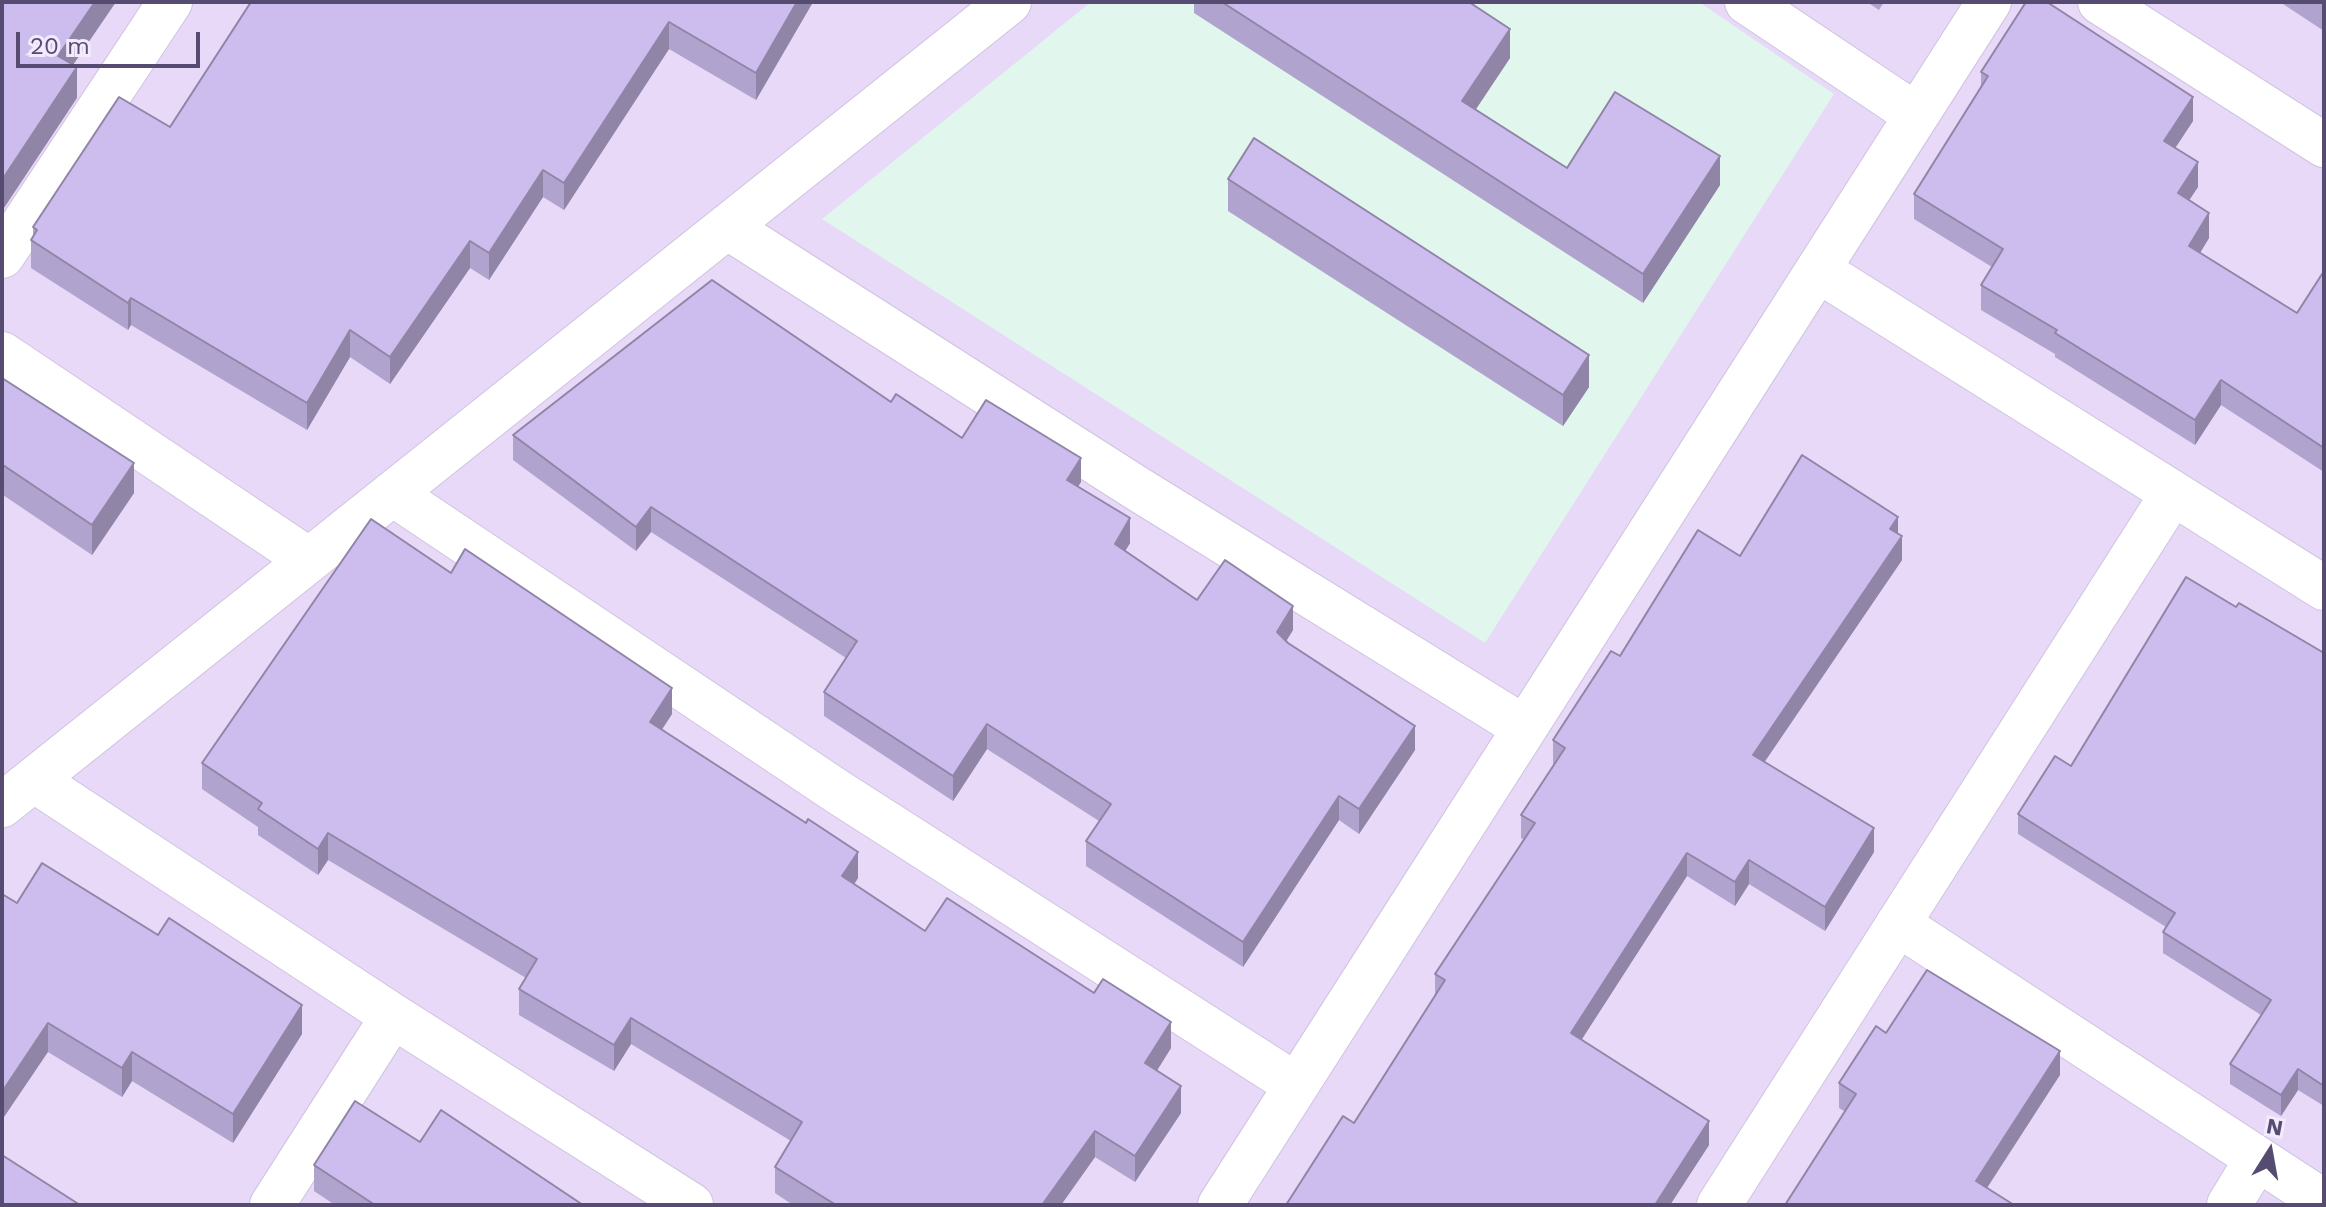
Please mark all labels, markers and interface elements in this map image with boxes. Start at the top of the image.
scale bar [20,16,204,66]
text: 20 m [30,32,90,60]
north arrow [2230,1111,2310,1191]
text: N [2264,1113,2285,1141]

